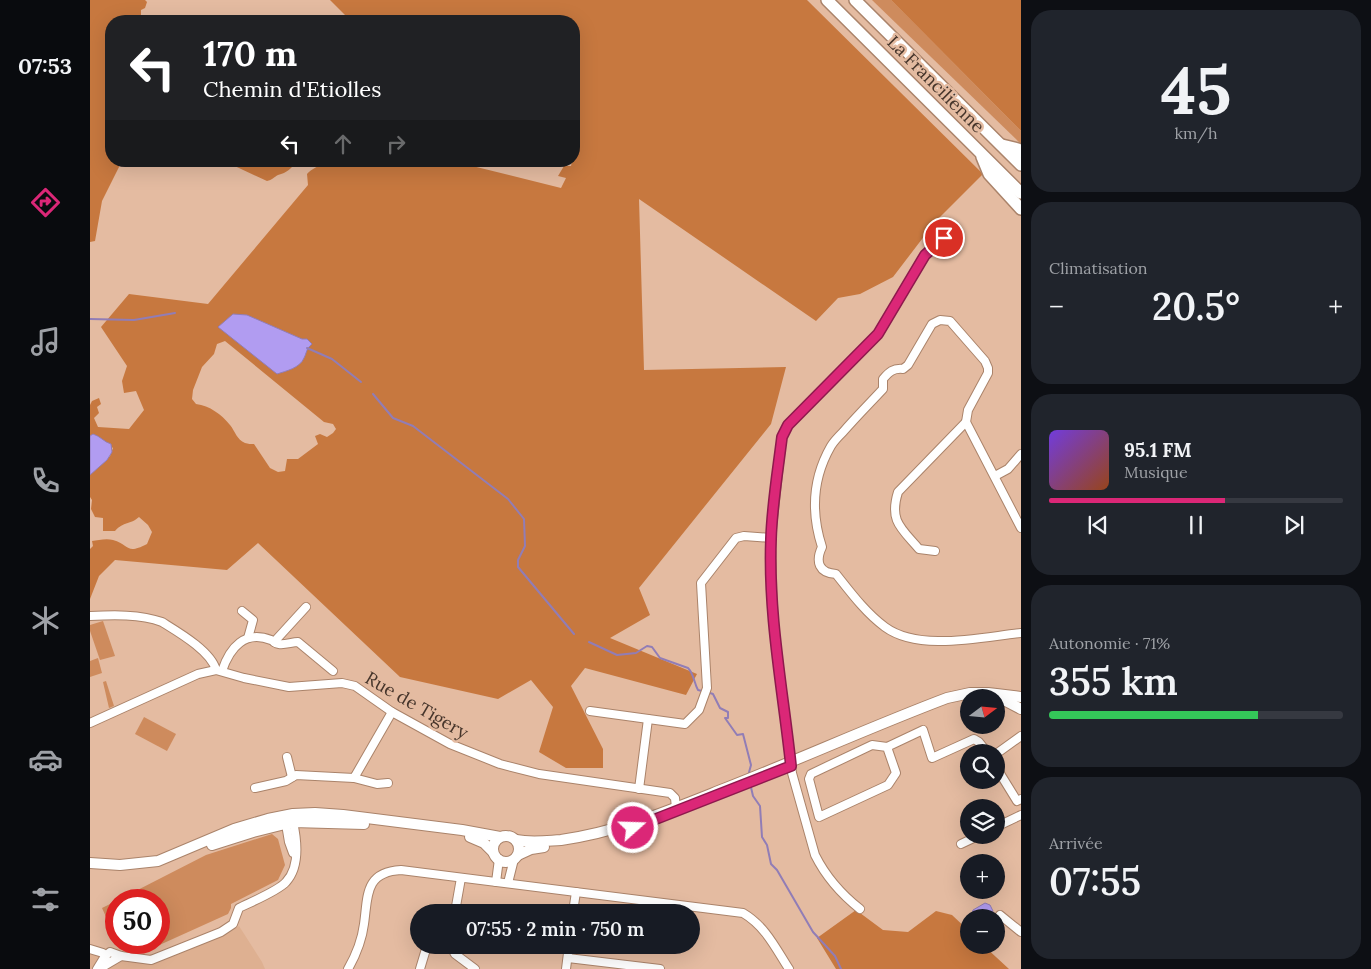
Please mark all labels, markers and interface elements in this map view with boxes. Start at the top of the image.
street label: La Francilienne [882,30,990,138]
text: 170 m [203,31,297,76]
icon: left [120,35,185,100]
text: 45 [1161,49,1231,132]
text: 07:53 [18,52,72,80]
text: Chemin d'Etiolles [203,75,381,103]
text: km/h [1174,123,1218,143]
icon: left [276,130,304,158]
icon: ahead [329,130,357,158]
icon: right [382,130,410,158]
icon: directions [28,185,63,220]
pin [923,217,965,259]
icon: arrive [930,224,958,252]
text: Climatisation [1049,258,1147,278]
text: 20.5° [1152,282,1240,330]
text: − [1049,289,1064,325]
text: + [1328,289,1343,325]
icon: music [28,324,63,359]
text: 95.1 FM [1124,438,1192,462]
text: Musique [1124,462,1188,482]
icon: phone [28,463,63,498]
icon: previous [1084,511,1112,539]
icon: pause [1182,511,1210,539]
icon: next [1280,511,1308,539]
icon: climate [28,603,63,638]
text: Autonomie · 71% [1049,633,1170,653]
text: 355 km [1049,657,1178,705]
street label: Rue de Tigery [361,666,473,744]
north arrow [960,689,1005,734]
map controls [960,689,1005,954]
icon: car [28,742,63,777]
button: search [960,744,1005,789]
button: layers [960,799,1005,844]
position arrow [606,801,658,853]
text: Arrivée [1049,833,1103,853]
button: + [960,854,1005,899]
text: 07:55 [1049,857,1141,905]
icon: filters [28,882,63,917]
speed limit sign: 50 [105,889,170,954]
button: − [960,909,1005,954]
text: 07:55 · 2 min · 750 m [466,917,644,941]

